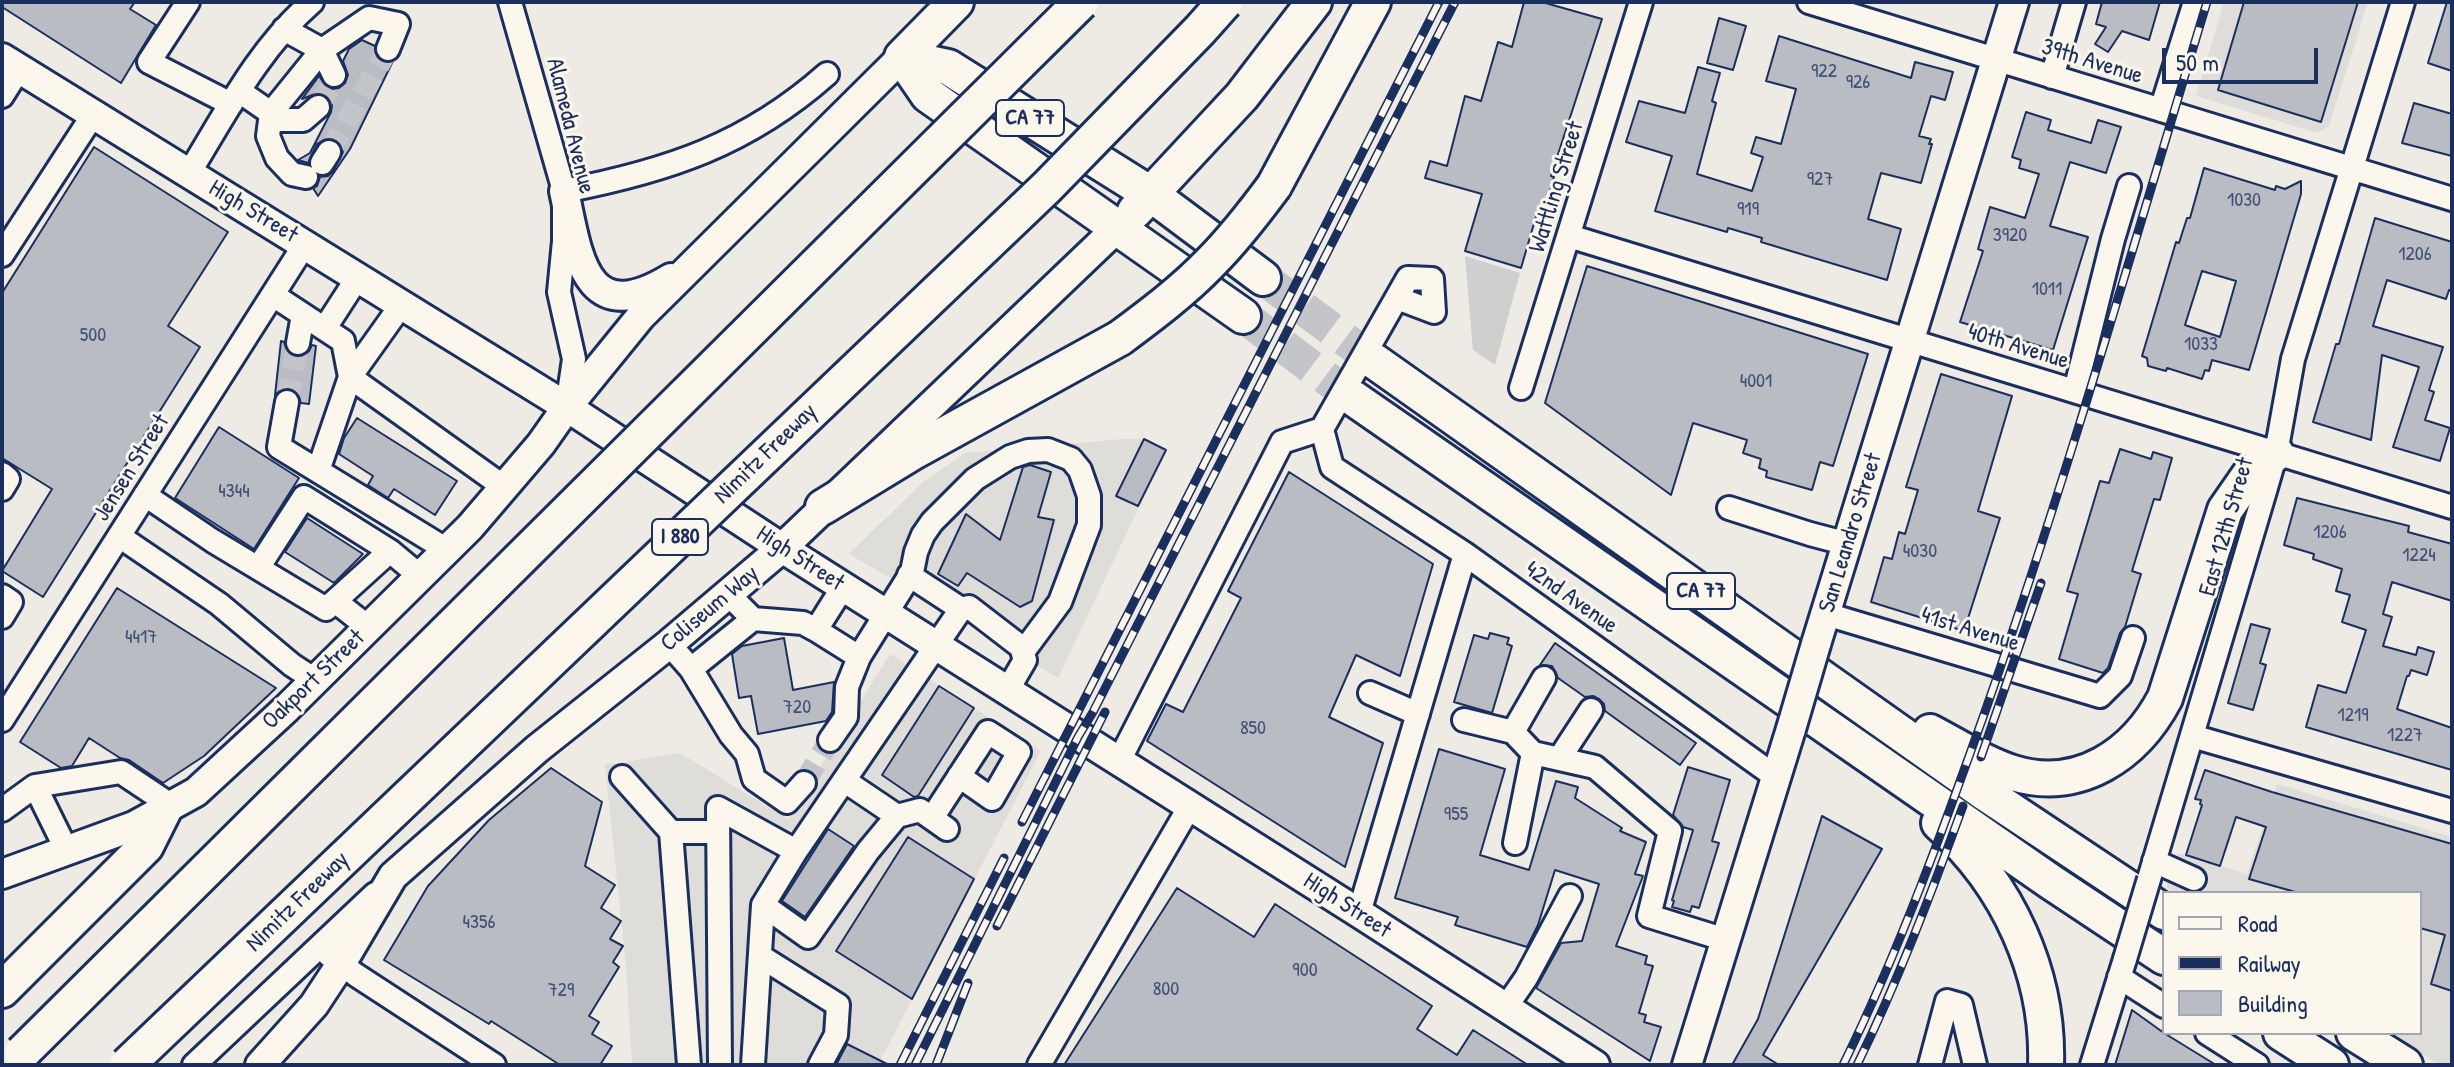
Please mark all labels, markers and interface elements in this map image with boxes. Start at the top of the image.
scale bar [2166,32,2322,82]
street label: 39th Avenue [2038,33,2146,91]
text: 50 m [2176,46,2219,78]
street label: Alameda Avenue [539,55,601,197]
house number: 922 [1811,60,1837,84]
house number: 926 [1846,71,1870,95]
road number: CA 77 [996,100,1064,136]
street label: Wattling Street [1523,118,1591,256]
house number: 927 [1807,168,1833,192]
street label: High Street [203,174,303,250]
house number: 1030 [2227,189,2261,213]
house number: 919 [1737,198,1759,222]
house number: 3920 [1993,224,2027,248]
house number: 1206 [2398,243,2432,267]
house number: 1011 [2032,278,2062,302]
street label: 40th Avenue [1964,318,2072,376]
house number: 500 [80,324,106,348]
house number: 1033 [2184,333,2218,357]
house number: 4001 [1740,370,1772,394]
street label: Nimitz Freeway [709,398,823,510]
street label: Jensen Street [88,409,176,527]
street label: San Leandro Street [1813,450,1889,616]
street label: East 12th Street [2193,454,2261,600]
house number: 4344 [218,480,250,504]
road number: I 880 [652,519,708,555]
street label: High Street [751,520,849,598]
house number: 1206 [2313,521,2347,545]
house number: 4030 [1903,540,1937,564]
house number: 1224 [2402,544,2436,568]
street label: 42nd Avenue [1519,556,1623,640]
street label: Coliseum Way [655,560,765,658]
road number: CA 77 [1667,573,1735,609]
street label: 41st Avenue [1917,601,2023,659]
street label: Oakport Street [257,624,371,736]
house number: 4417 [125,626,157,650]
house number: 720 [783,696,811,720]
house number: 1219 [2337,704,2369,728]
house number: 850 [1240,717,1266,741]
house number: 1227 [2387,724,2423,748]
house number: 955 [1444,803,1468,827]
street label: Nimitz Freeway [241,846,355,958]
street label: High Street [1298,867,1396,945]
legend [2162,891,2422,1035]
text: Road [2238,907,2277,939]
house number: 4356 [463,911,495,935]
text: Railway [2238,947,2301,979]
house number: 900 [1292,959,1318,983]
house number: 800 [1153,978,1179,1002]
house number: 729 [548,979,574,1003]
text: Building [2238,987,2308,1019]

